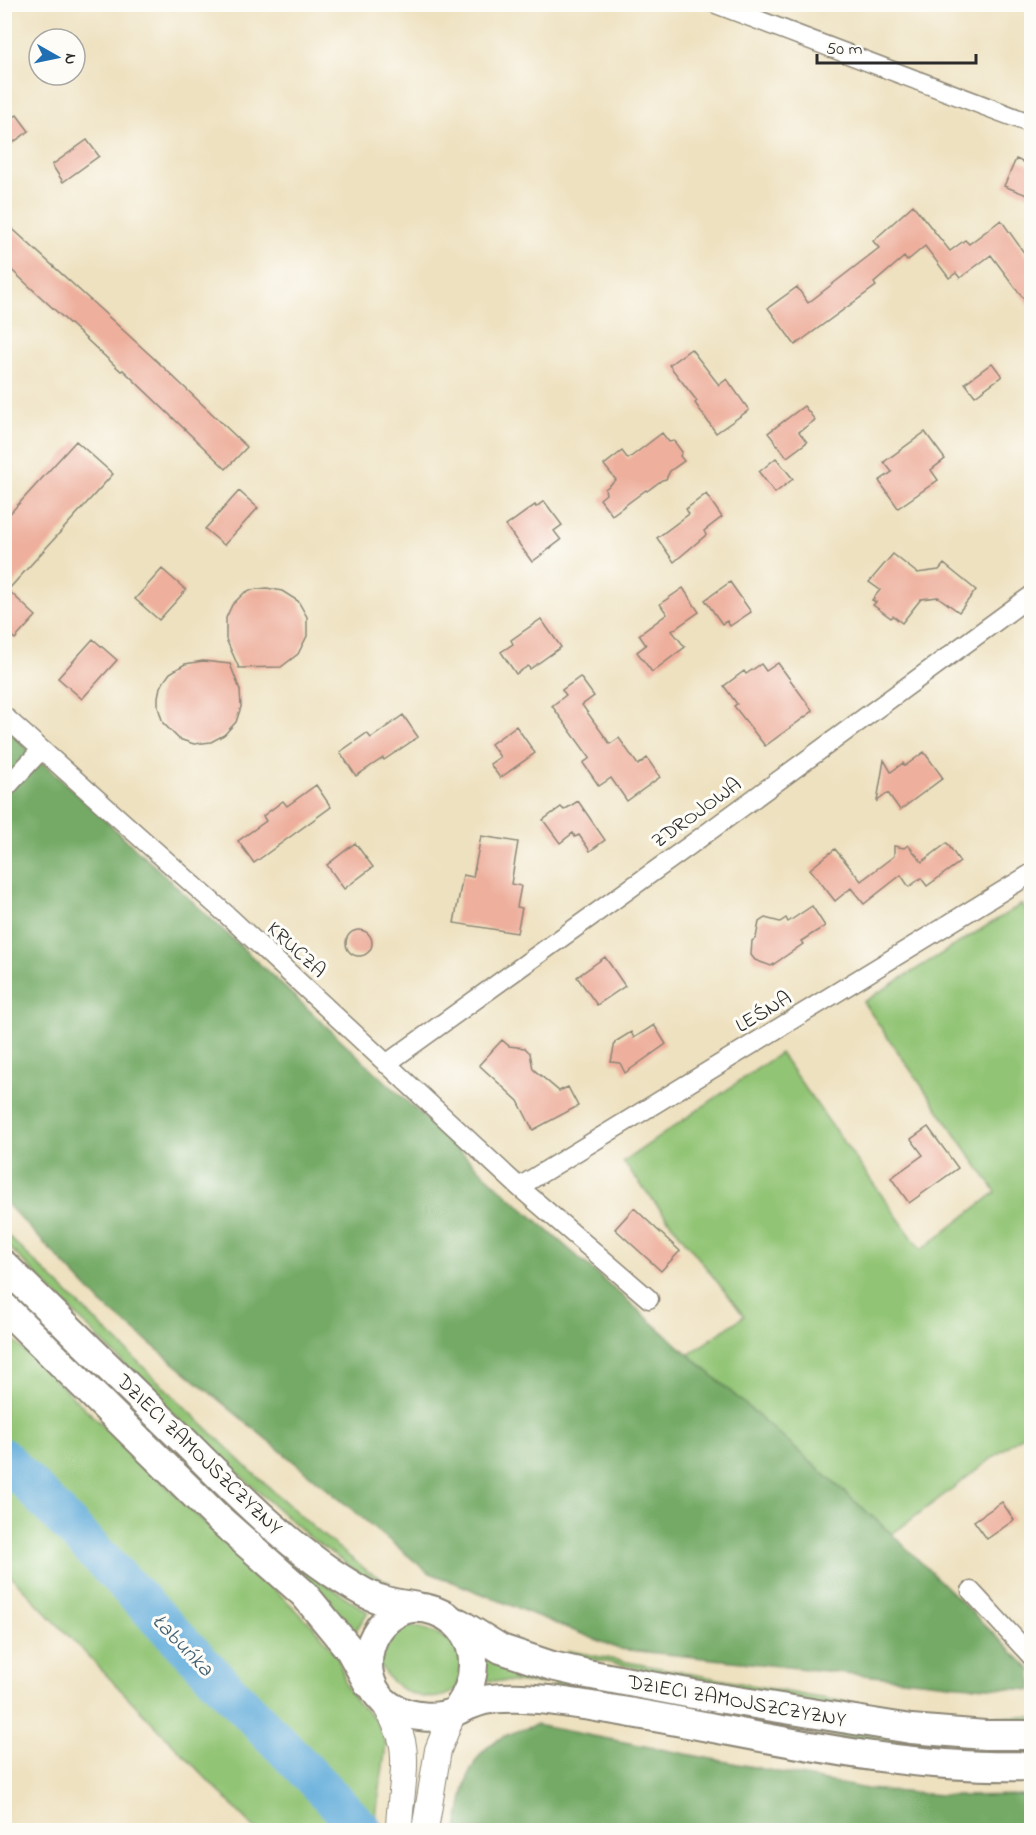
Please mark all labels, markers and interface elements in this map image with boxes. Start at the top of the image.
north arrow [27,27,87,87]
scale bar [817,27,976,65]
text: 50 m [826,37,863,63]
text: N [57,52,83,66]
street label: ZDROJOWA [646,771,748,857]
street label: KRUCZA [259,915,332,986]
street label: LEŚNA [730,984,798,1041]
street label: DZIECI ZAMOJSZCZYZNY [108,1367,289,1543]
water label: Łabuńka [144,1607,221,1686]
street label: DZIECI ZAMOJSZCZYZNY [624,1668,848,1736]

